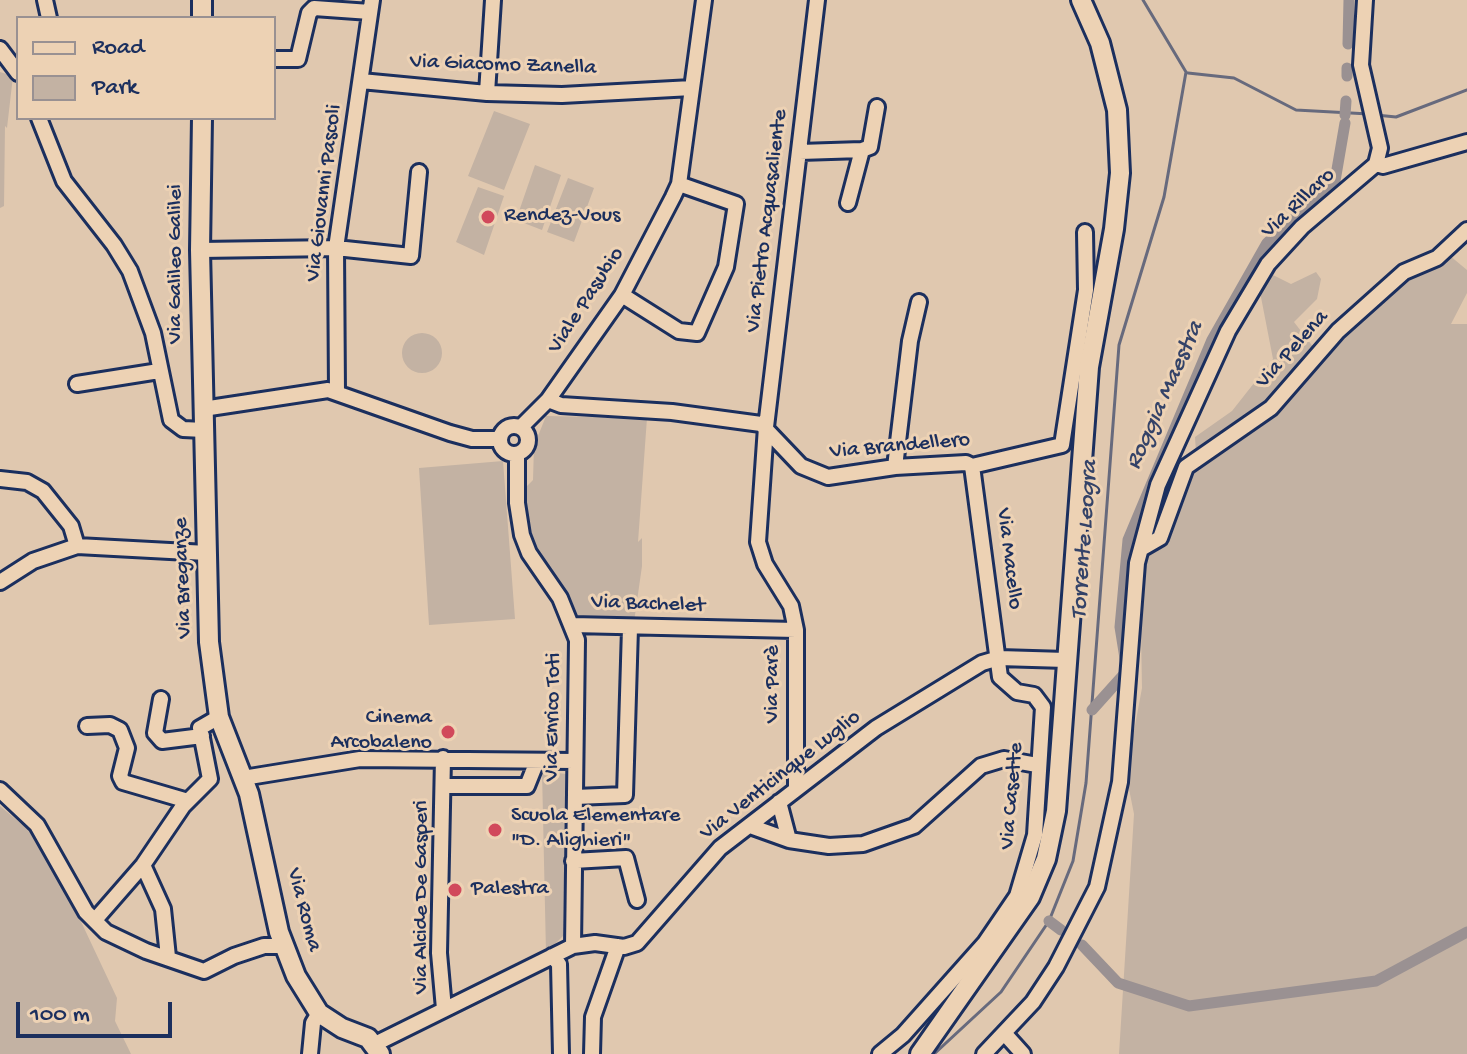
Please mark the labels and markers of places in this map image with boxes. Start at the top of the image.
place label: Rendez-Vous [504,204,620,230]
marker: Rendez-Vous [479,208,497,226]
place label: Cinema Arcobaleno [330,706,432,758]
marker: Cinema Arcobaleno [439,723,457,741]
place label: Scuola Elementare "D. Alighieri" [511,804,680,856]
marker: Scuola Elementare "D. Alighieri" [486,821,504,839]
place label: Palestra [471,877,549,903]
marker: Palestra [446,881,464,899]

